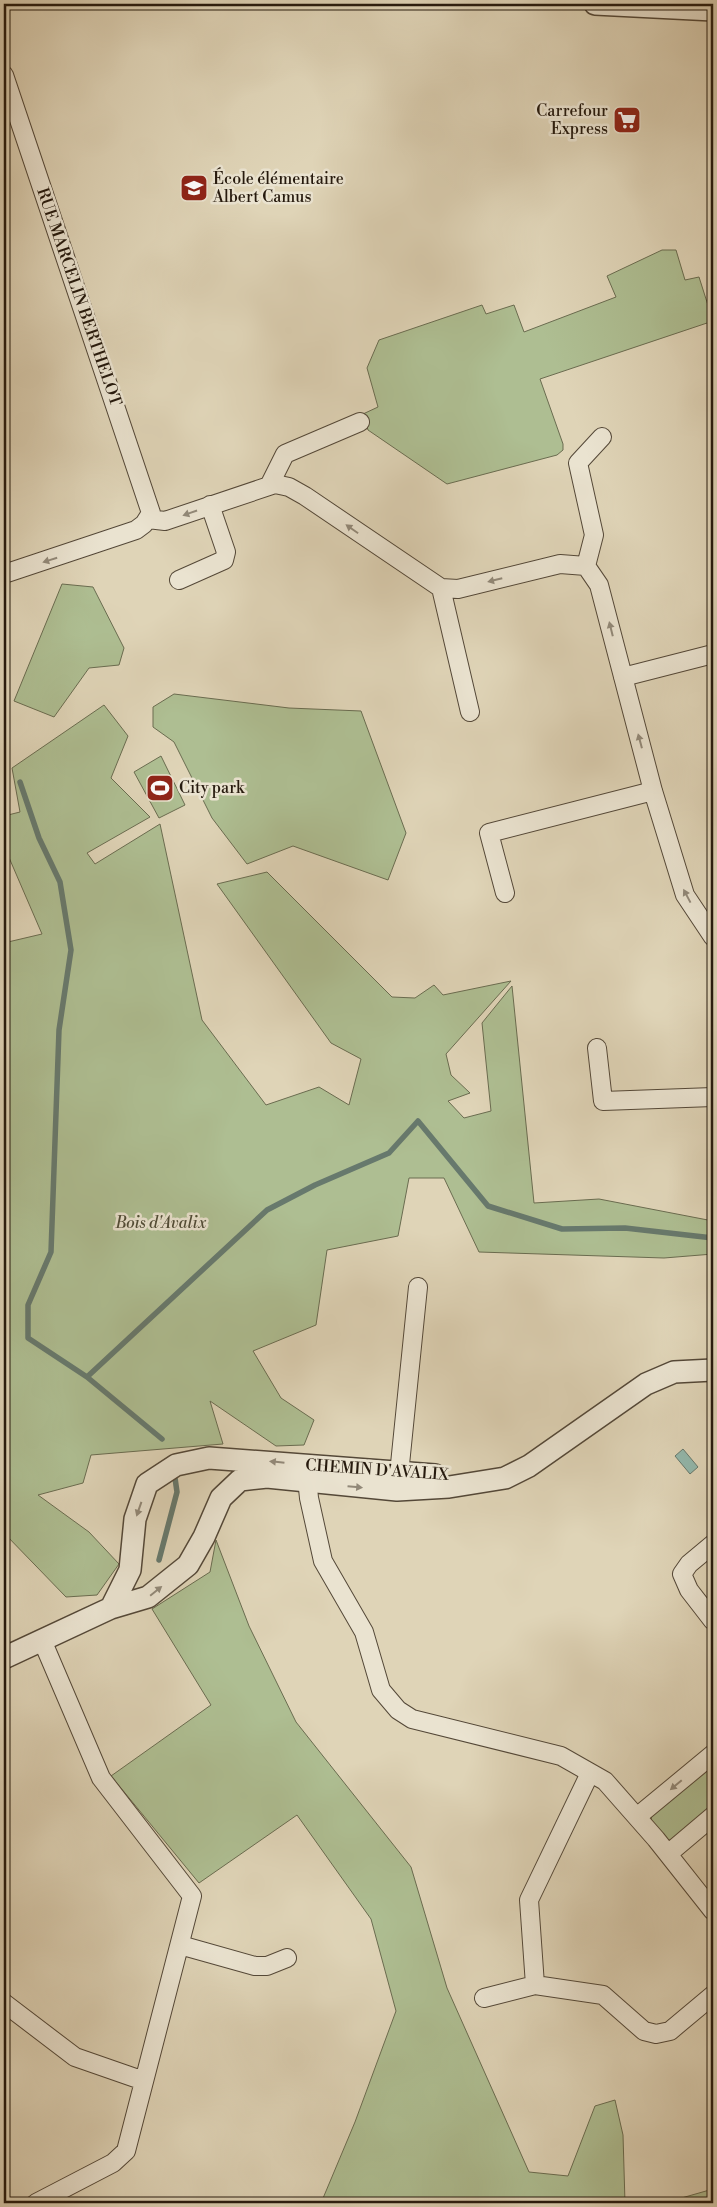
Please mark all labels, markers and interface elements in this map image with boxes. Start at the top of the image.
place label: Carrefour Express [536,101,608,139]
supermarket icon: Carrefour Express [612,105,642,135]
place label: École élémentaire Albert Camus [212,167,344,207]
school or university icon: École élémentaire Albert Camus [179,173,209,203]
street label: RUE MARCELIN BERTHELOT [32,185,126,409]
one-way arrow [182,509,197,517]
one-way arrow [345,524,359,534]
one-way arrow [42,556,57,564]
one-way arrow [488,576,503,584]
one-way arrow [607,622,615,637]
one-way arrow [636,733,644,748]
sports icon: City park [145,773,175,803]
place label: City park [179,778,246,798]
one-way arrow [683,889,691,904]
park label: Bois d'Avalix [115,1213,207,1233]
street label: CHEMIN D'AVALIX [305,1455,451,1485]
one-way arrow [268,1458,284,1466]
one-way arrow [348,1483,364,1491]
one-way arrow [135,1502,143,1517]
one-way arrow [149,1586,162,1597]
one-way arrow [669,1779,682,1790]

